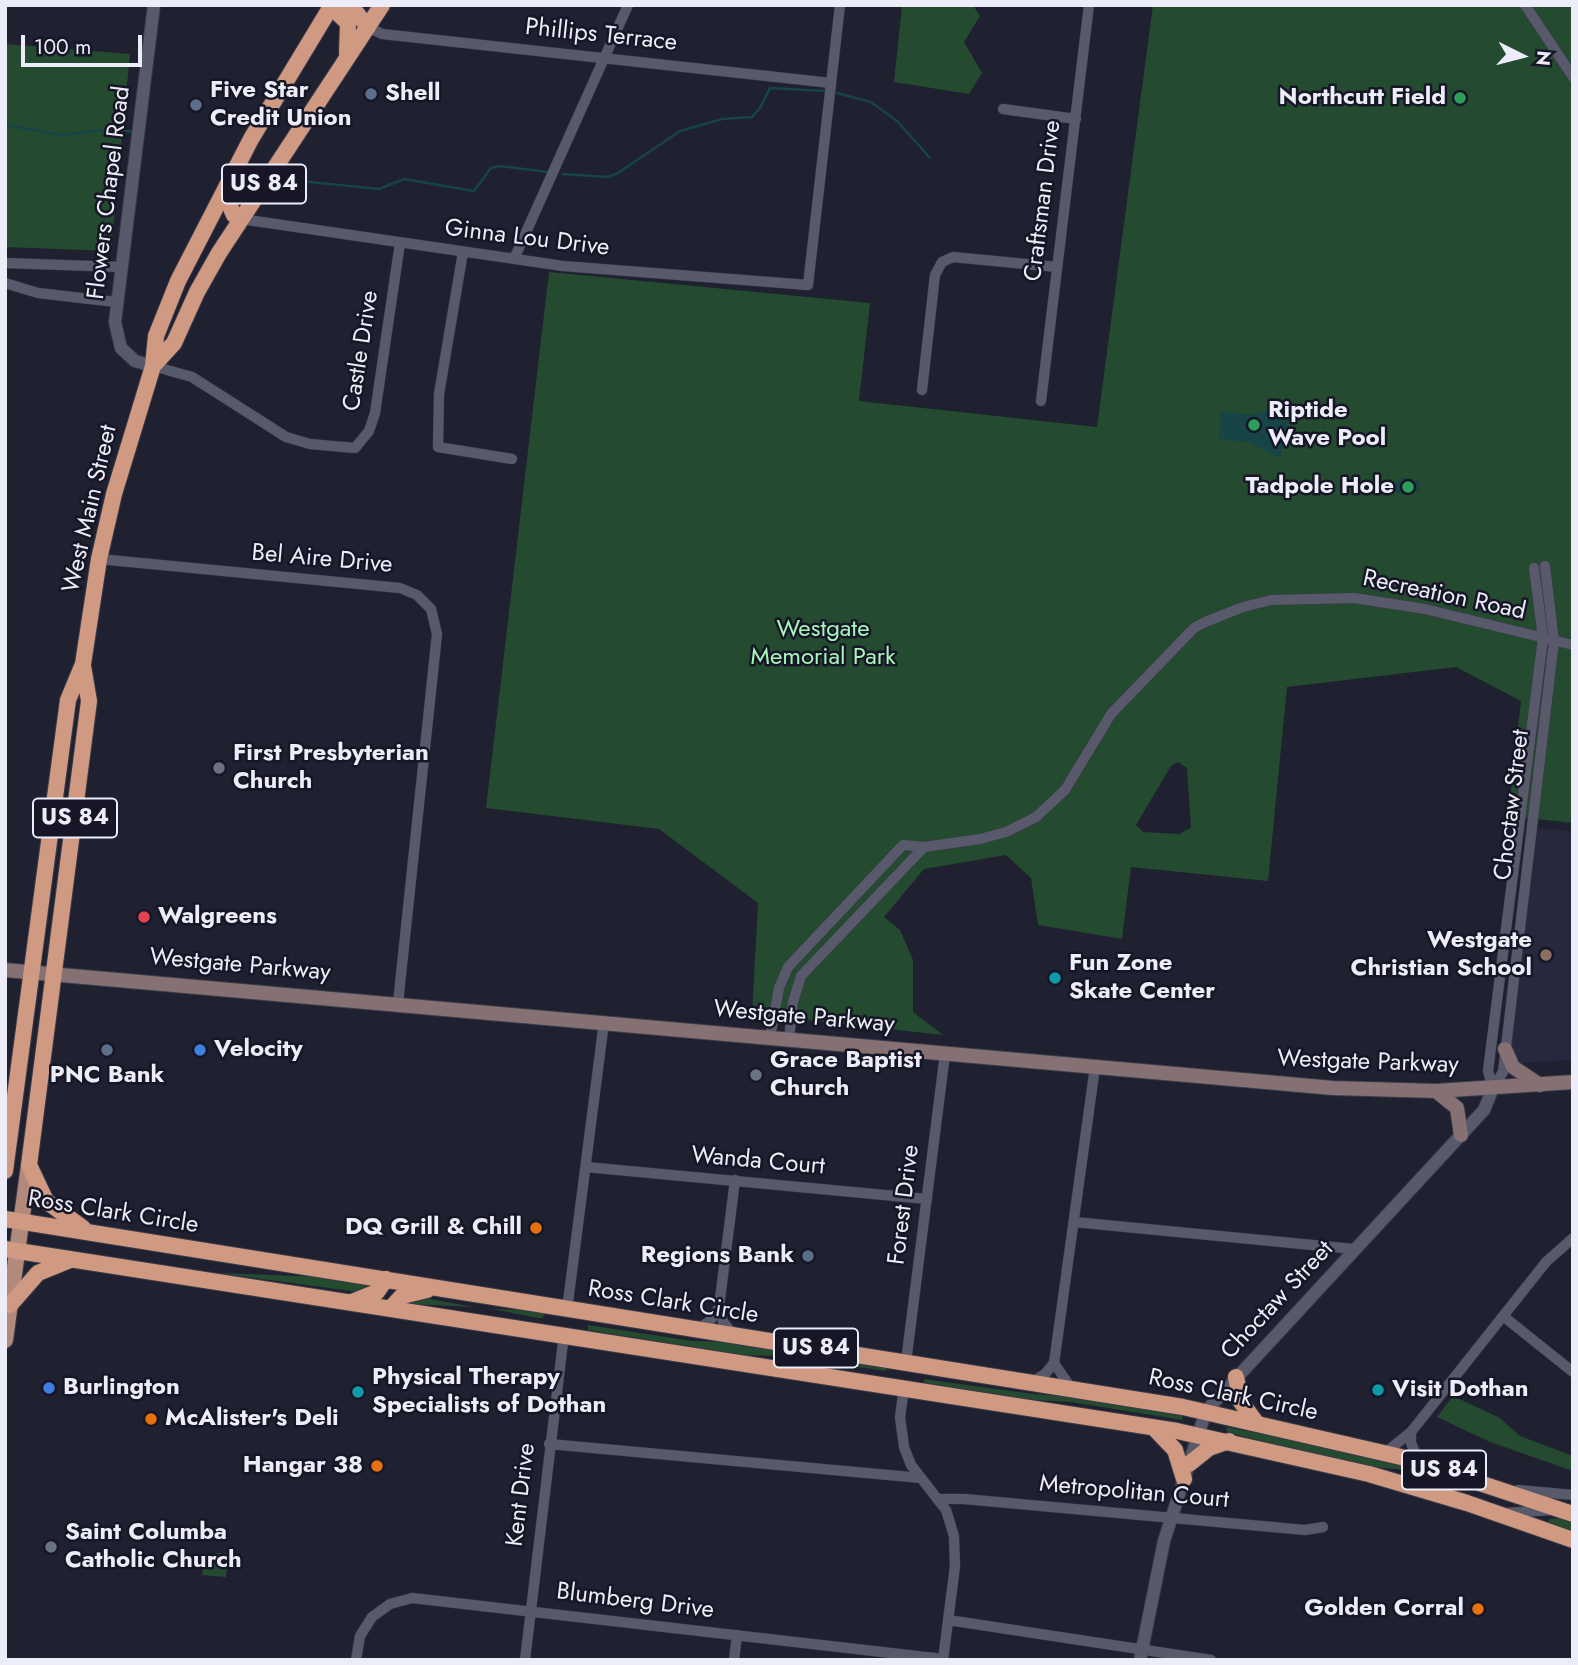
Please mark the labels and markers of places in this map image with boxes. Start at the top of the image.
place label: Five Star Credit Union [210,77,352,133]
place label: Shell [385,80,440,108]
place label: Northcutt Field [1279,84,1446,112]
marker: Shell [363,86,379,102]
marker: Northcutt Field [1452,90,1468,106]
marker: Five Star Credit Union [188,97,204,113]
place label: Riptide Wave Pool [1268,397,1386,453]
marker: Riptide Wave Pool [1246,417,1262,433]
place label: Tadpole Hole [1246,473,1394,501]
marker: Tadpole Hole [1400,479,1416,495]
place label: First Presbyterian Church [233,740,429,796]
marker: First Presbyterian Church [211,760,227,776]
place label: Walgreens [158,903,277,931]
marker: Walgreens [136,909,152,925]
place label: Westgate Christian School [1351,927,1532,983]
marker: Westgate Christian School [1538,947,1554,963]
place label: Fun Zone Skate Center [1069,950,1215,1006]
marker: Fun Zone Skate Center [1047,970,1063,986]
place label: Velocity [214,1036,303,1064]
marker: PNC Bank [99,1042,115,1058]
marker: Velocity [192,1042,208,1058]
place label: Grace Baptist Church [770,1047,922,1103]
place label: PNC Bank [50,1062,164,1090]
marker: Grace Baptist Church [748,1067,764,1083]
place label: DQ Grill & Chill [345,1214,522,1242]
marker: DQ Grill & Chill [528,1220,544,1236]
place label: Regions Bank [641,1242,794,1270]
marker: Regions Bank [800,1248,816,1264]
place label: Physical Therapy Specialists of Dothan [372,1364,606,1420]
place label: Burlington [63,1374,180,1402]
place label: Visit Dothan [1392,1376,1528,1404]
marker: Burlington [41,1380,57,1396]
marker: Visit Dothan [1370,1382,1386,1398]
marker: Physical Therapy Specialists of Dothan [350,1384,366,1400]
place label: McAlister's Deli [165,1405,339,1433]
marker: McAlister's Deli [143,1411,159,1427]
place label: Hangar 38 [243,1452,363,1480]
marker: Hangar 38 [369,1458,385,1474]
place label: Saint Columba Catholic Church [65,1519,242,1575]
marker: Saint Columba Catholic Church [43,1539,59,1555]
place label: Golden Corral [1304,1595,1464,1623]
marker: Golden Corral [1470,1601,1486,1617]

